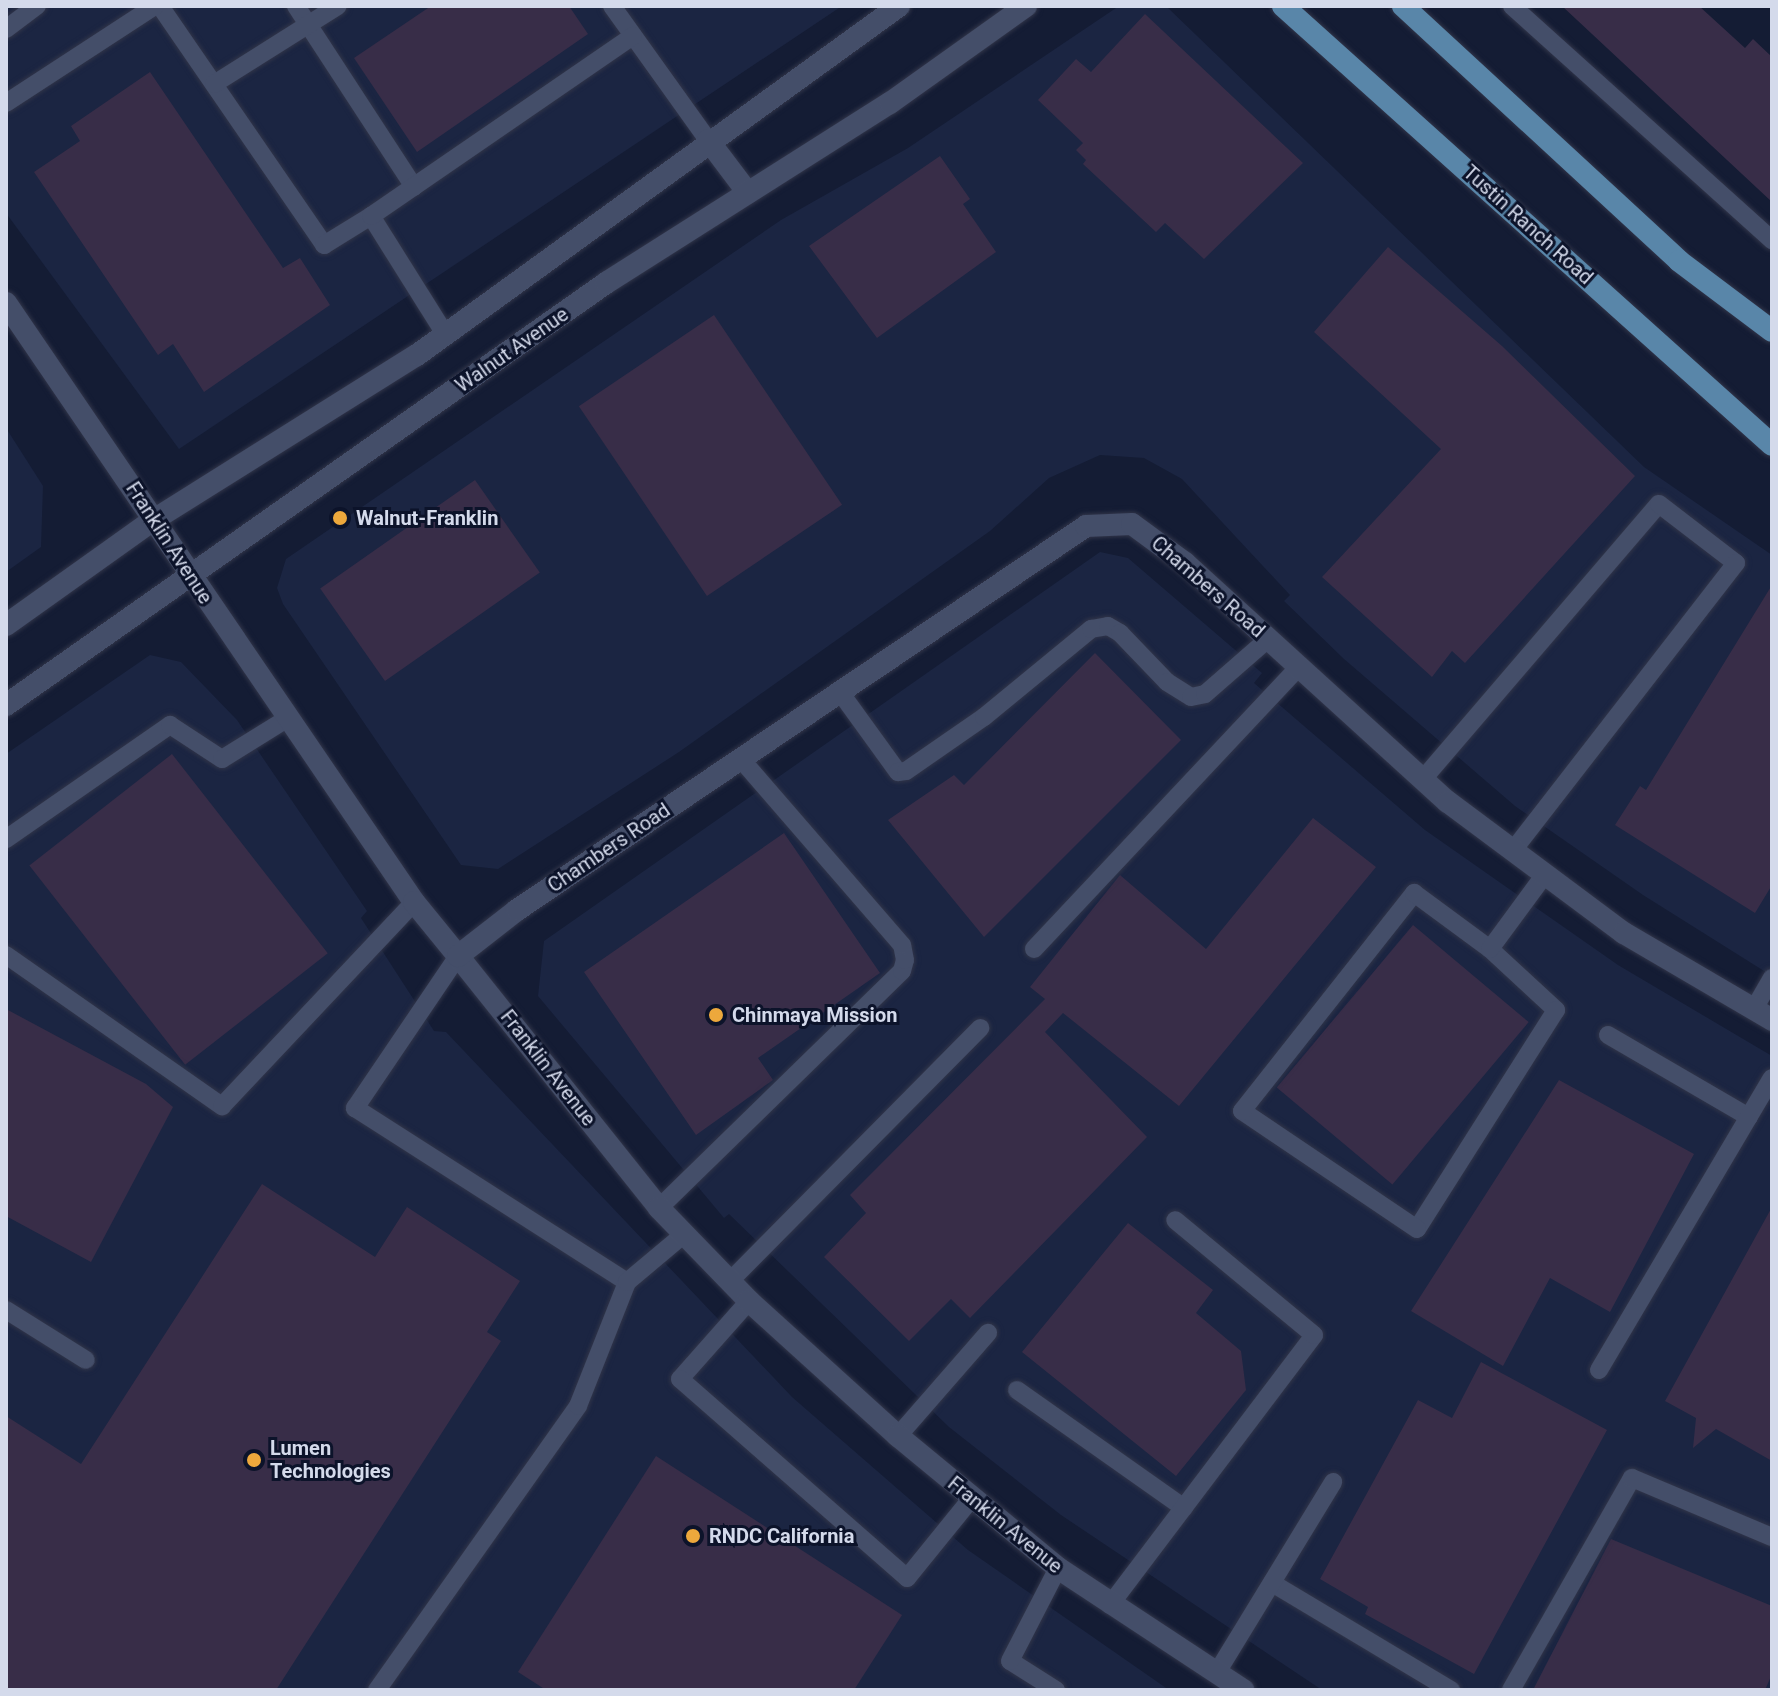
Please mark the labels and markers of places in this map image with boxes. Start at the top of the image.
place label: Walnut-Franklin [356,506,498,530]
marker: Walnut-Franklin [331,509,349,527]
place label: Chinmaya Mission [732,1003,897,1027]
marker: Chinmaya Mission [707,1006,725,1024]
place label: Lumen Technologies [270,1436,391,1483]
marker: Lumen Technologies [245,1451,263,1469]
place label: RNDC California [709,1524,854,1548]
marker: RNDC California [684,1527,702,1545]

